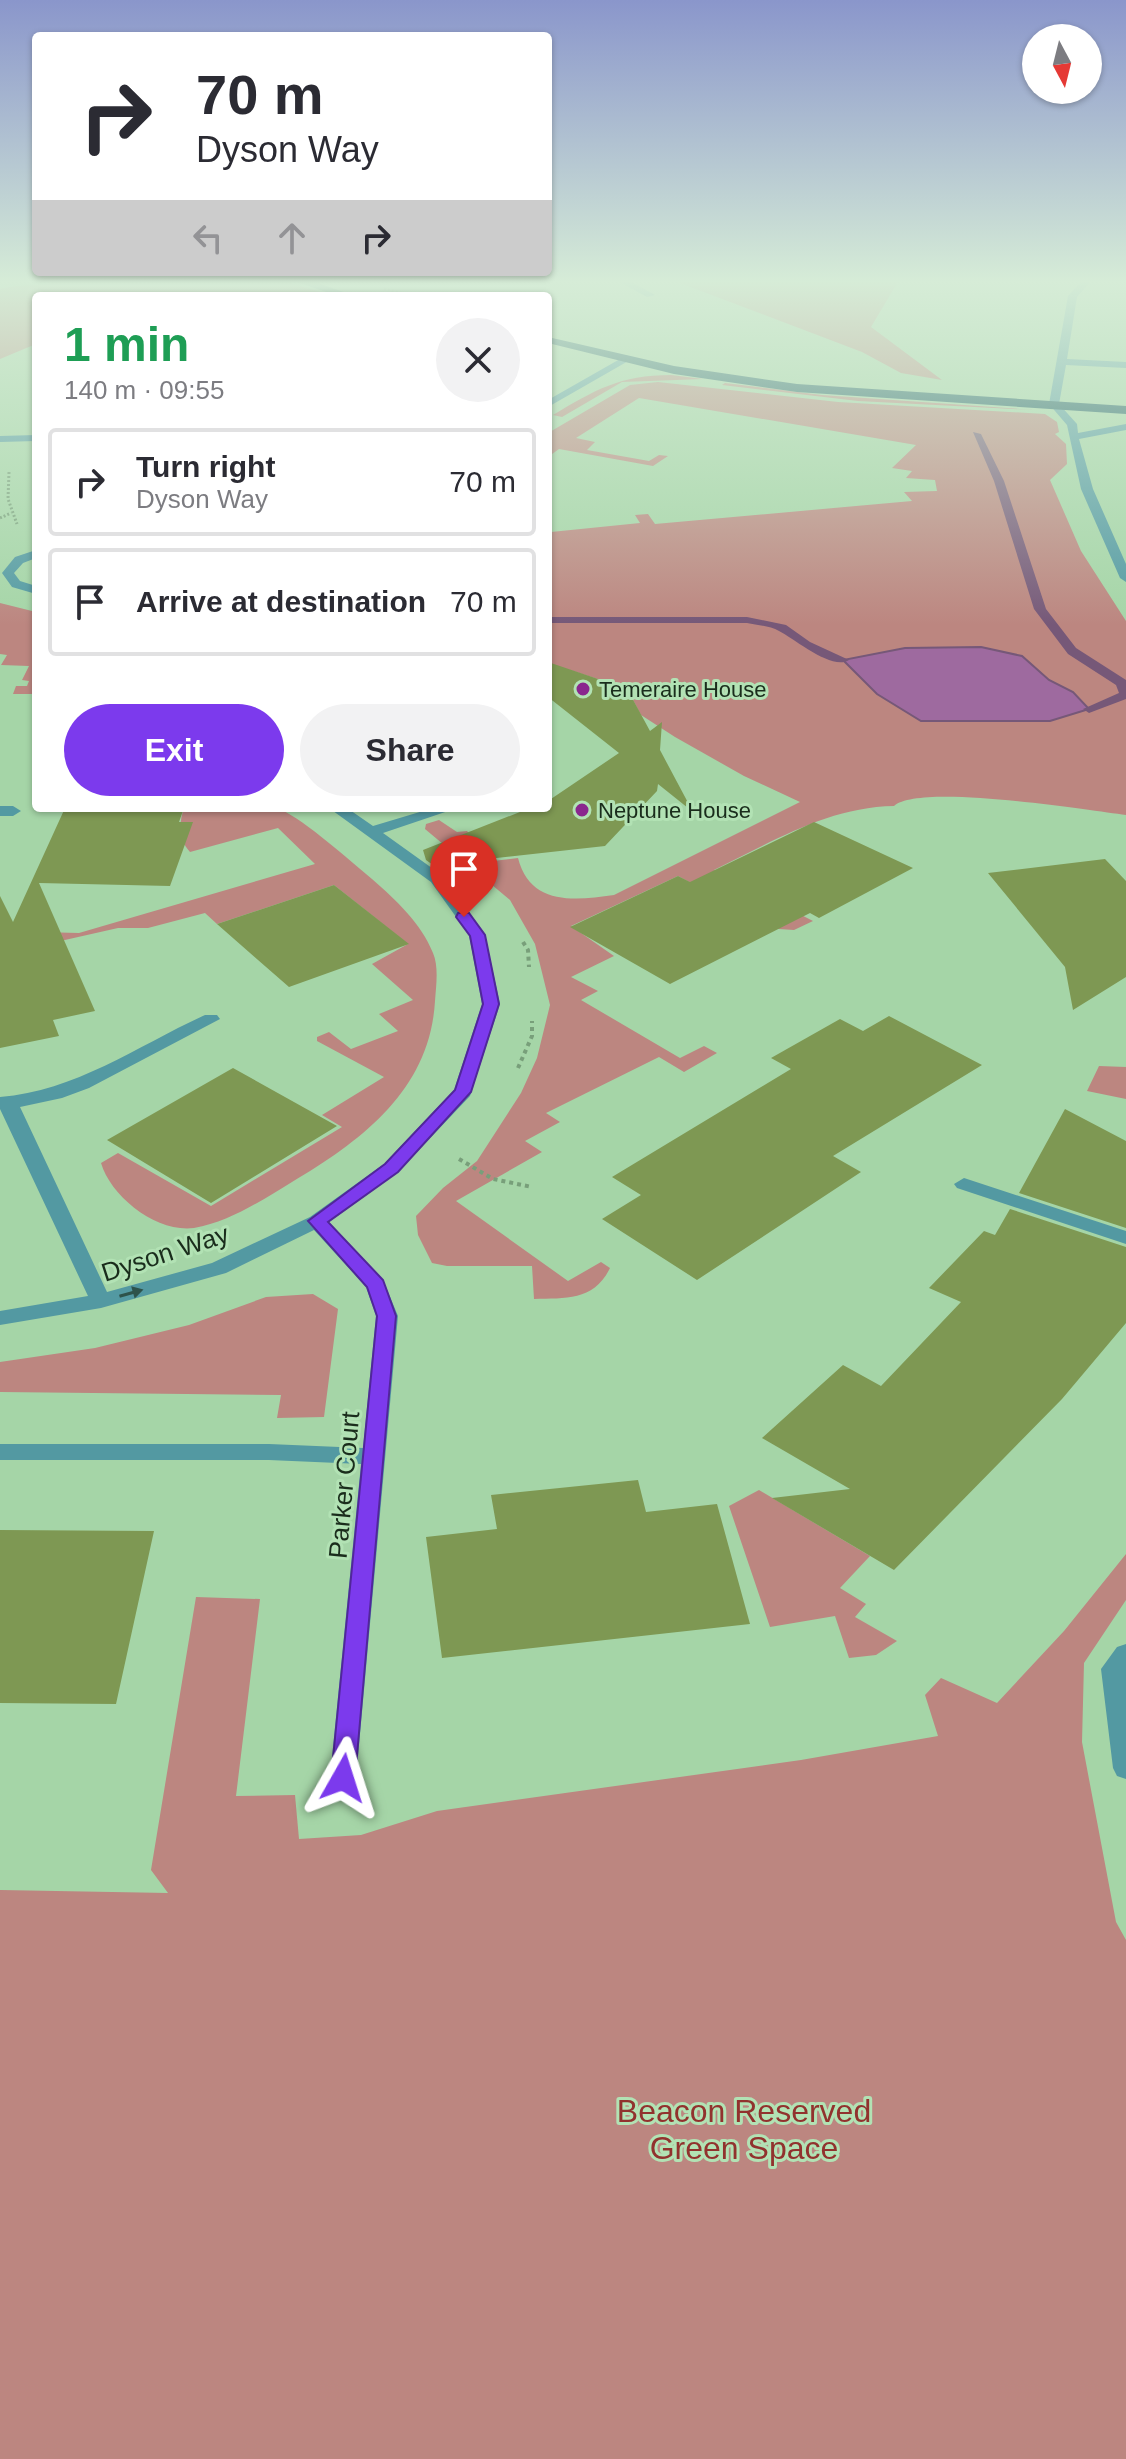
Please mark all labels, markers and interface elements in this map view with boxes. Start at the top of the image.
north arrow [1022,24,1102,104]
map controls [1022,24,1102,104]
text: 70 m [196,63,324,126]
icon: right [64,64,168,168]
text: Dyson Way [196,129,379,170]
icon: left [186,216,230,260]
icon: ahead [270,216,314,260]
icon: right [354,216,398,260]
text: 1 min [64,318,189,371]
button: close [436,318,520,402]
text: 140 m · 09:55 [64,375,224,405]
text: Turn right [136,450,275,483]
icon: right [68,460,112,504]
text: 70 m [449,465,516,498]
text: Dyson Way [136,484,268,514]
icon: arrive [68,580,112,624]
text: Arrive at destination [136,585,426,618]
text: 70 m [450,585,517,618]
place label: Temeraire House [599,677,767,702]
marker: Temeraire House [574,680,592,698]
button: Exit [64,704,284,796]
button: Share [300,704,520,796]
place label: Neptune House [598,798,751,823]
marker: Neptune House [573,801,591,819]
pin [430,835,498,917]
icon: arrive [442,847,486,891]
street label: Dyson Way [98,1218,232,1288]
one-way arrow [119,1286,144,1298]
street label: Parker Court [323,1410,365,1560]
position arrow [301,1736,385,1820]
park label: Beacon Reserved Green Space [617,2093,871,2166]

